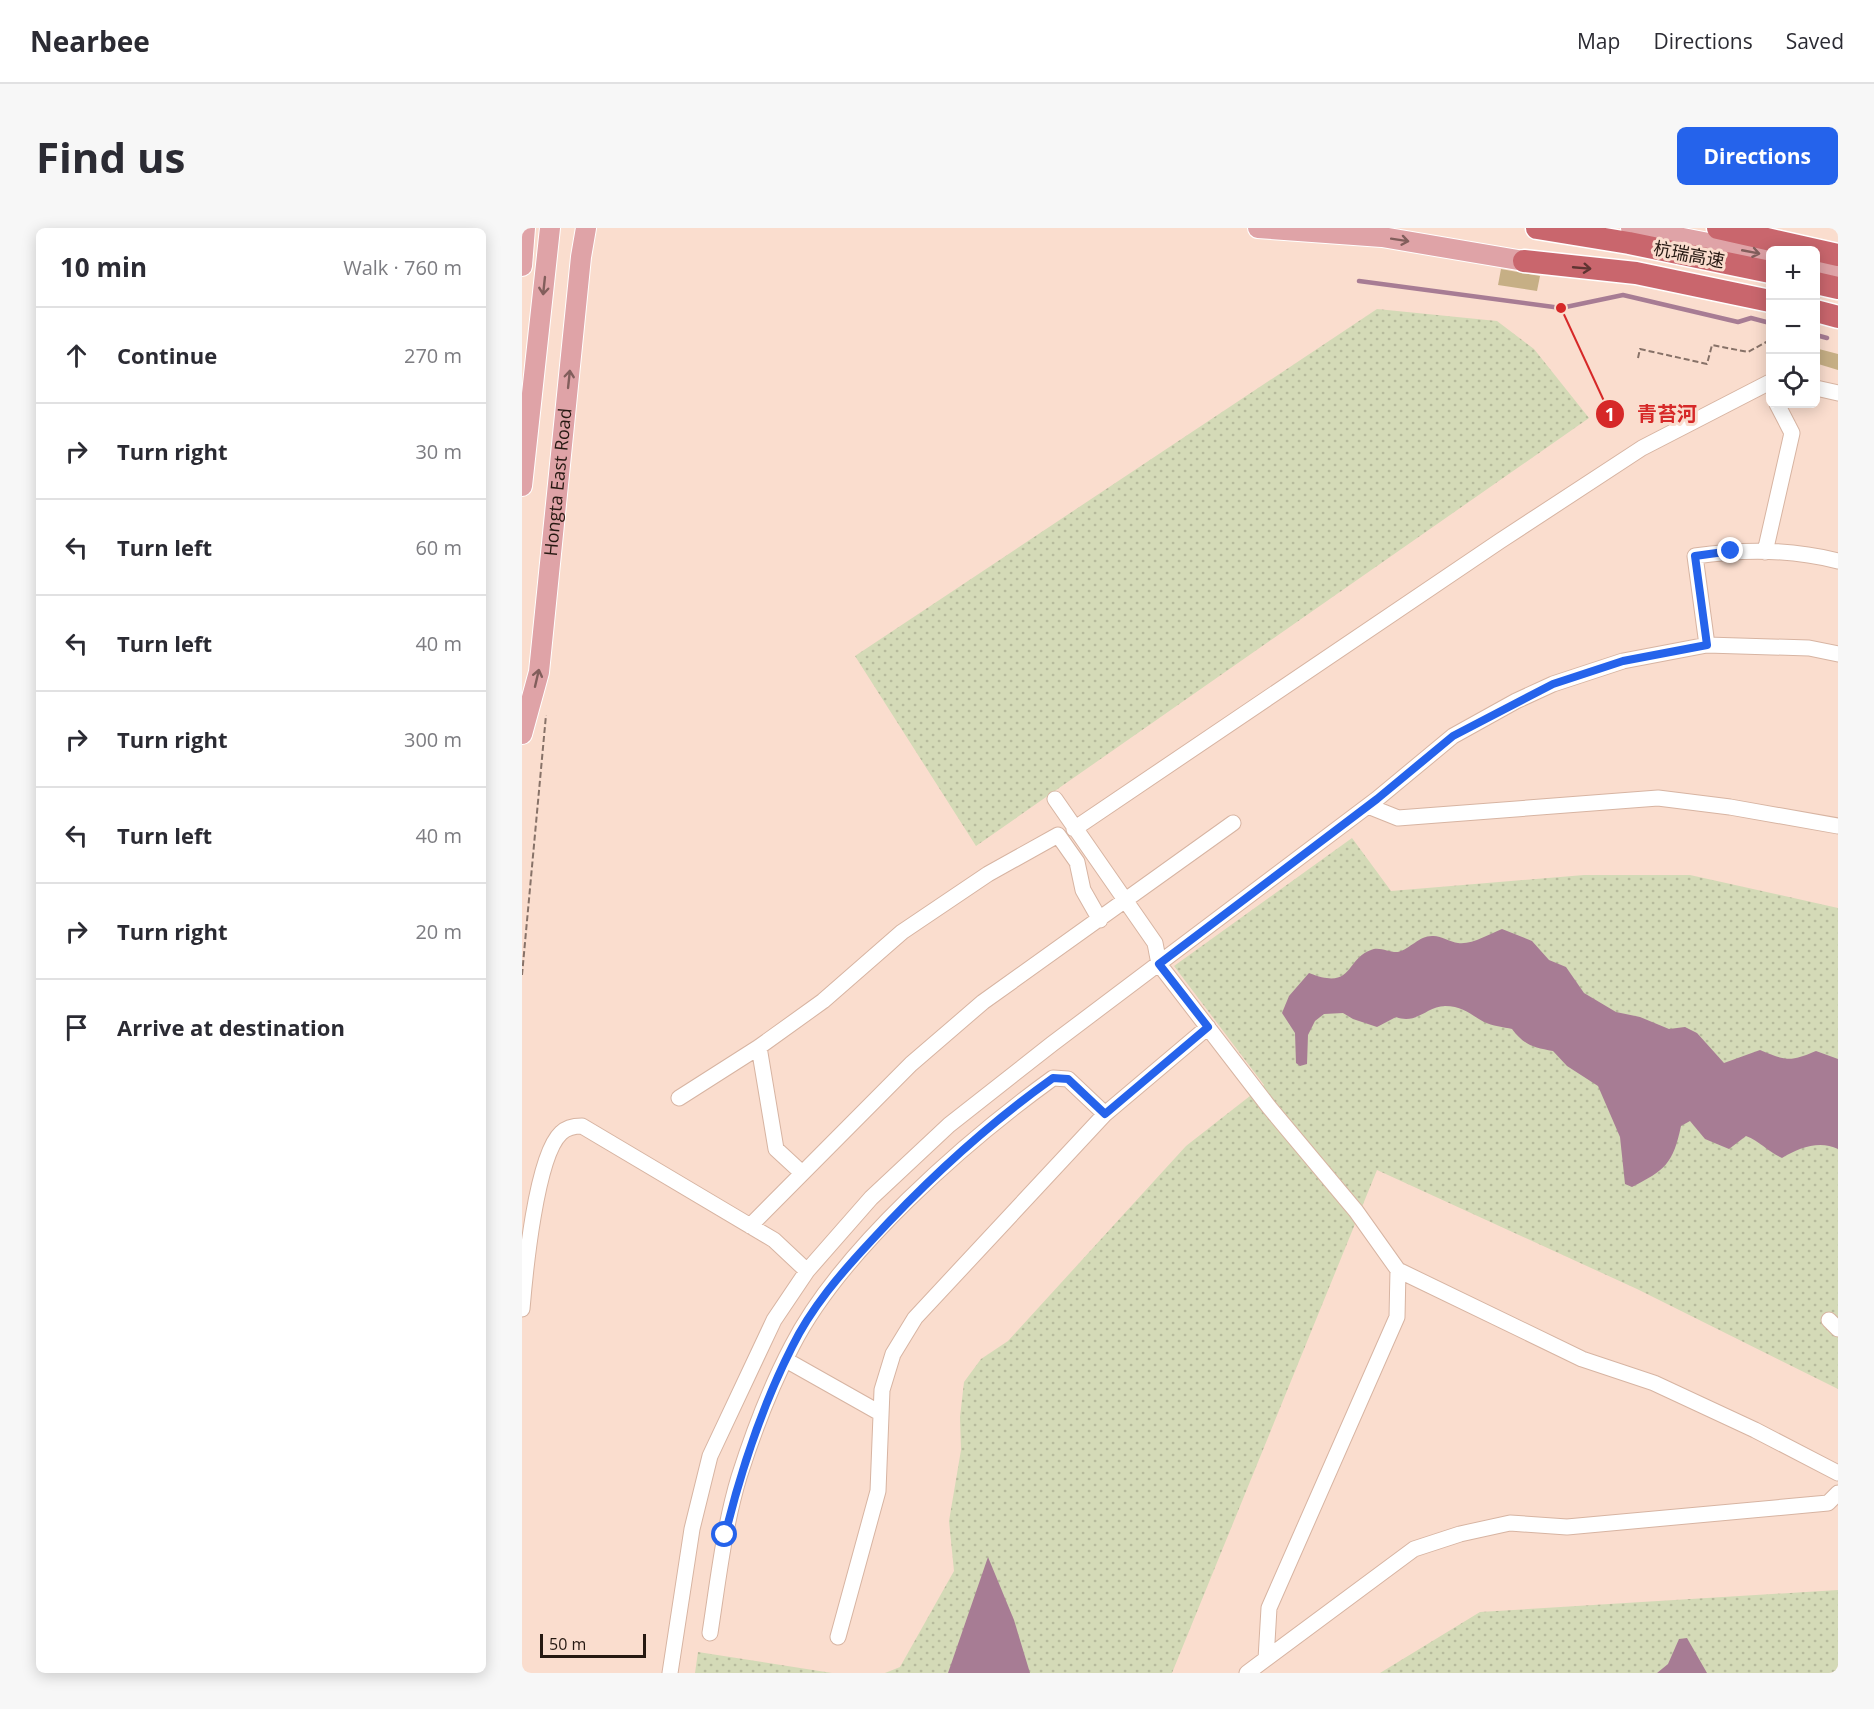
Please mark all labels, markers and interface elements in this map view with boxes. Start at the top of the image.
text: Nearbee [30,22,150,60]
text: Map [1577,27,1620,55]
text: Directions [1653,27,1753,55]
text: Saved [1786,27,1844,55]
button: Directions [1677,127,1838,185]
text: Find us [36,128,185,185]
one-way arrow [1389,235,1409,246]
street label: 杭瑞高速 [1652,235,1727,273]
one-way arrow [1741,246,1760,258]
map controls [1766,246,1820,408]
button: + [1766,246,1820,300]
text: 10 min [60,249,147,285]
text: Walk · 760 m [343,254,462,281]
one-way arrow [1571,263,1591,274]
one-way arrow [538,276,549,296]
button: − [1766,300,1820,354]
icon: ahead [60,339,93,372]
text: Continue [117,340,217,370]
text: 270 m [404,342,462,369]
button: locate [1766,354,1820,408]
one-way arrow [564,370,575,390]
callout: 青苔河 [1595,395,1709,433]
text: 青苔河 [1637,400,1697,427]
text: 1 [1605,402,1615,426]
street label: Hongta East Road [538,407,577,557]
icon: right [60,435,93,468]
text: Turn right [117,436,228,466]
text: 30 m [415,438,462,465]
icon: left [60,531,93,564]
text: Turn left [117,532,212,562]
text: 60 m [415,534,462,561]
route end [1717,537,1743,563]
icon: left [60,627,93,660]
text: Turn left [117,628,212,658]
text: 40 m [415,630,462,657]
one-way arrow [532,668,544,687]
icon: right [60,723,93,756]
text: Turn right [117,724,228,754]
text: 300 m [404,726,462,753]
icon: left [60,819,93,852]
text: Turn left [117,820,212,850]
text: 40 m [415,822,462,849]
icon: right [60,915,93,948]
text: Turn right [117,916,228,946]
text: 20 m [415,918,462,945]
icon: arrive [60,1011,93,1044]
text: Arrive at destination [117,1012,345,1042]
route start [711,1521,737,1547]
scale bar [540,1631,646,1658]
text: 50 m [549,1633,586,1655]

